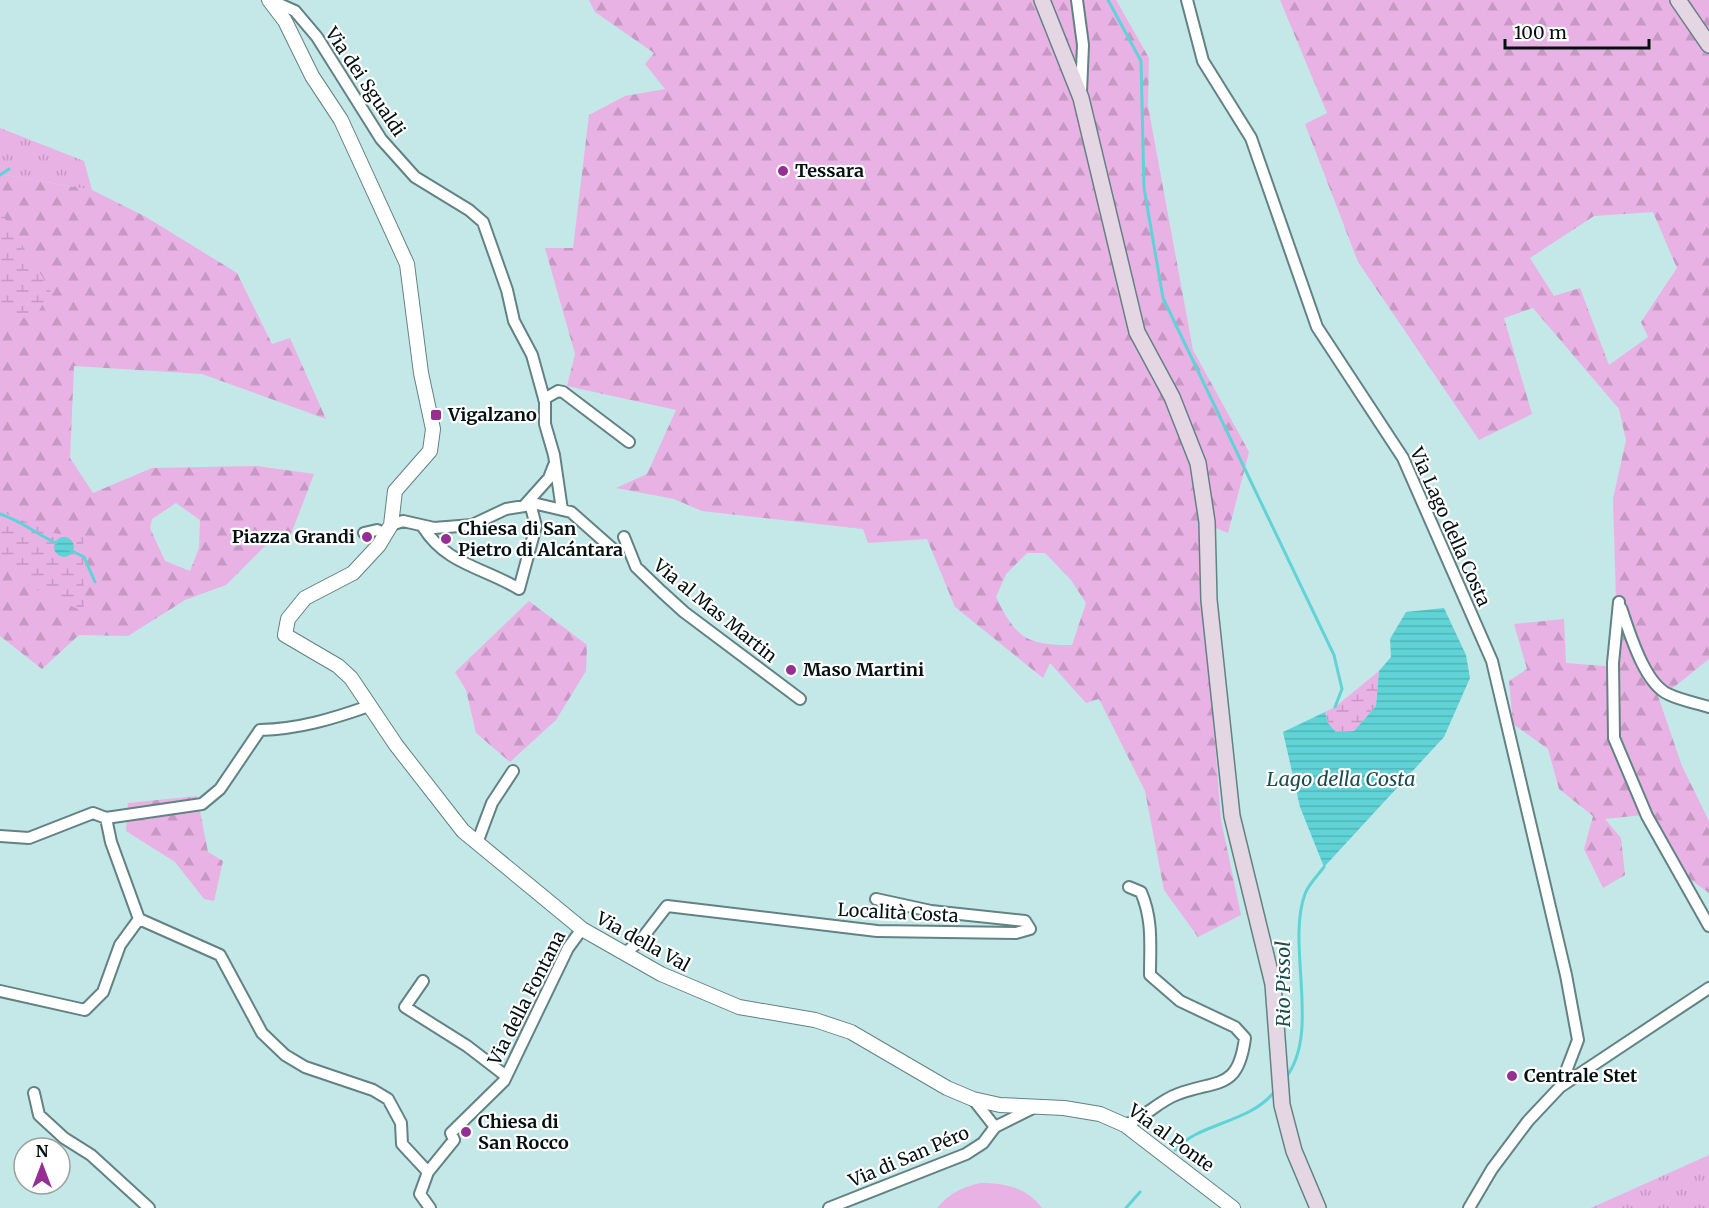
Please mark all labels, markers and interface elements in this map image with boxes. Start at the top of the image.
scale bar [1505,12,1649,50]
text: 100 m [1514,21,1567,44]
street label: Via dei Sgualdi [320,22,411,141]
place label: Tessara [795,159,864,182]
marker: Tessara [776,164,790,178]
place label: Vigalzano [447,403,537,426]
marker: Vigalzano [429,408,443,422]
street label: Via Lago della Costa [1405,443,1496,610]
place label: Chiesa di San Pietro di Alcántara [458,517,623,561]
place label: Piazza Grandi [232,525,355,548]
marker: Piazza Grandi [360,530,374,544]
marker: Chiesa di San Pietro di Alcántara [439,532,453,546]
street label: Via al Mas Martin [648,553,782,668]
place label: Maso Martini [803,658,924,681]
marker: Maso Martini [784,663,798,677]
water label: Lago della Costa [1267,766,1415,791]
street label: Località Costa [837,898,959,927]
street label: Via della Val [592,906,694,977]
street label: Via della Fontana [482,926,571,1070]
water label: Rio Pissol [1270,941,1295,1027]
place label: Centrale Stet [1524,1064,1638,1087]
marker: Centrale Stet [1505,1069,1519,1083]
street label: Via al Ponte [1123,1098,1219,1176]
place label: Chiesa di San Rocco [478,1110,569,1154]
street label: Via di San Péro [844,1121,972,1193]
marker: Chiesa di San Rocco [459,1125,473,1139]
north arrow [12,1136,72,1196]
text: N [36,1141,49,1161]

